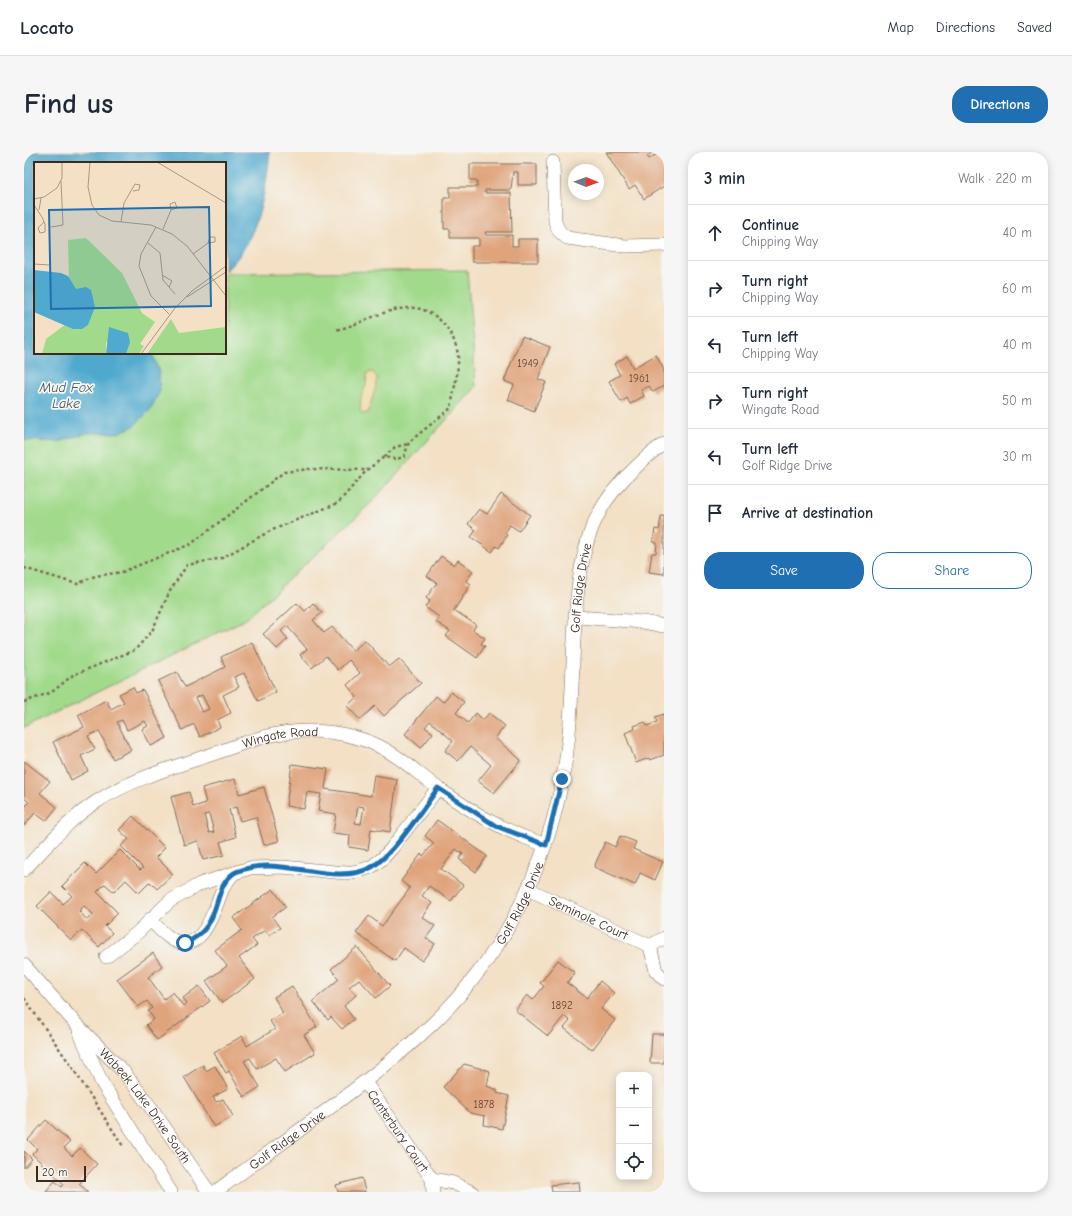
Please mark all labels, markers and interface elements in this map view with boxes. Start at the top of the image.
text: Locato [20,17,74,39]
text: Map [887,19,914,36]
text: Directions [936,19,995,36]
text: Saved [1017,19,1052,36]
button: Directions [952,86,1048,123]
text: Find us [24,88,113,120]
inset map [34,162,226,354]
north arrow [568,164,604,200]
text: 3 min [704,169,745,188]
text: Walk · 220 m [958,171,1032,186]
text: Continue [742,216,799,234]
icon: ahead [704,222,726,244]
text: 40 m [1003,225,1032,240]
text: Chipping Way [742,234,818,249]
text: Turn right [742,272,808,290]
icon: right [704,278,726,300]
text: 60 m [1002,281,1032,296]
text: Chipping Way [742,290,818,305]
text: Turn left [742,328,798,346]
icon: left [704,334,726,356]
text: 40 m [1003,337,1032,352]
text: Chipping Way [742,346,818,361]
house number: 1949 [517,357,539,370]
house number: 1961 [629,372,649,385]
water label: Mud Fox Lake [38,379,94,412]
text: Turn right [742,384,808,402]
icon: right [704,390,726,412]
text: 50 m [1002,393,1032,408]
text: Wingate Road [742,402,819,417]
text: Turn left [742,440,798,458]
icon: left [704,446,726,468]
text: 30 m [1002,449,1032,464]
text: Golf Ridge Drive [742,458,832,473]
icon: arrive [704,502,726,524]
text: Arrive at destination [742,504,873,522]
street label: Golf Ridge Drive [567,541,594,633]
button: Save [704,552,864,589]
button: Share [872,552,1032,589]
street label: Wingate Road [240,724,318,751]
route end [553,770,571,788]
street label: Golf Ridge Drive [492,859,546,947]
street label: Seminole Court [547,892,632,943]
route start [176,934,194,952]
house number: 1892 [551,999,573,1012]
street label: Wabeek Lake Drive South [97,1045,194,1166]
map controls [616,1072,652,1180]
button: + [616,1072,652,1108]
street label: Canterbury Court [365,1087,433,1175]
house number: 1878 [474,1098,495,1111]
street label: Golf Ridge Drive [246,1106,328,1172]
button: − [616,1108,652,1144]
button: locate [616,1144,652,1180]
scale bar [36,1164,86,1183]
text: 20 m [42,1166,67,1179]

